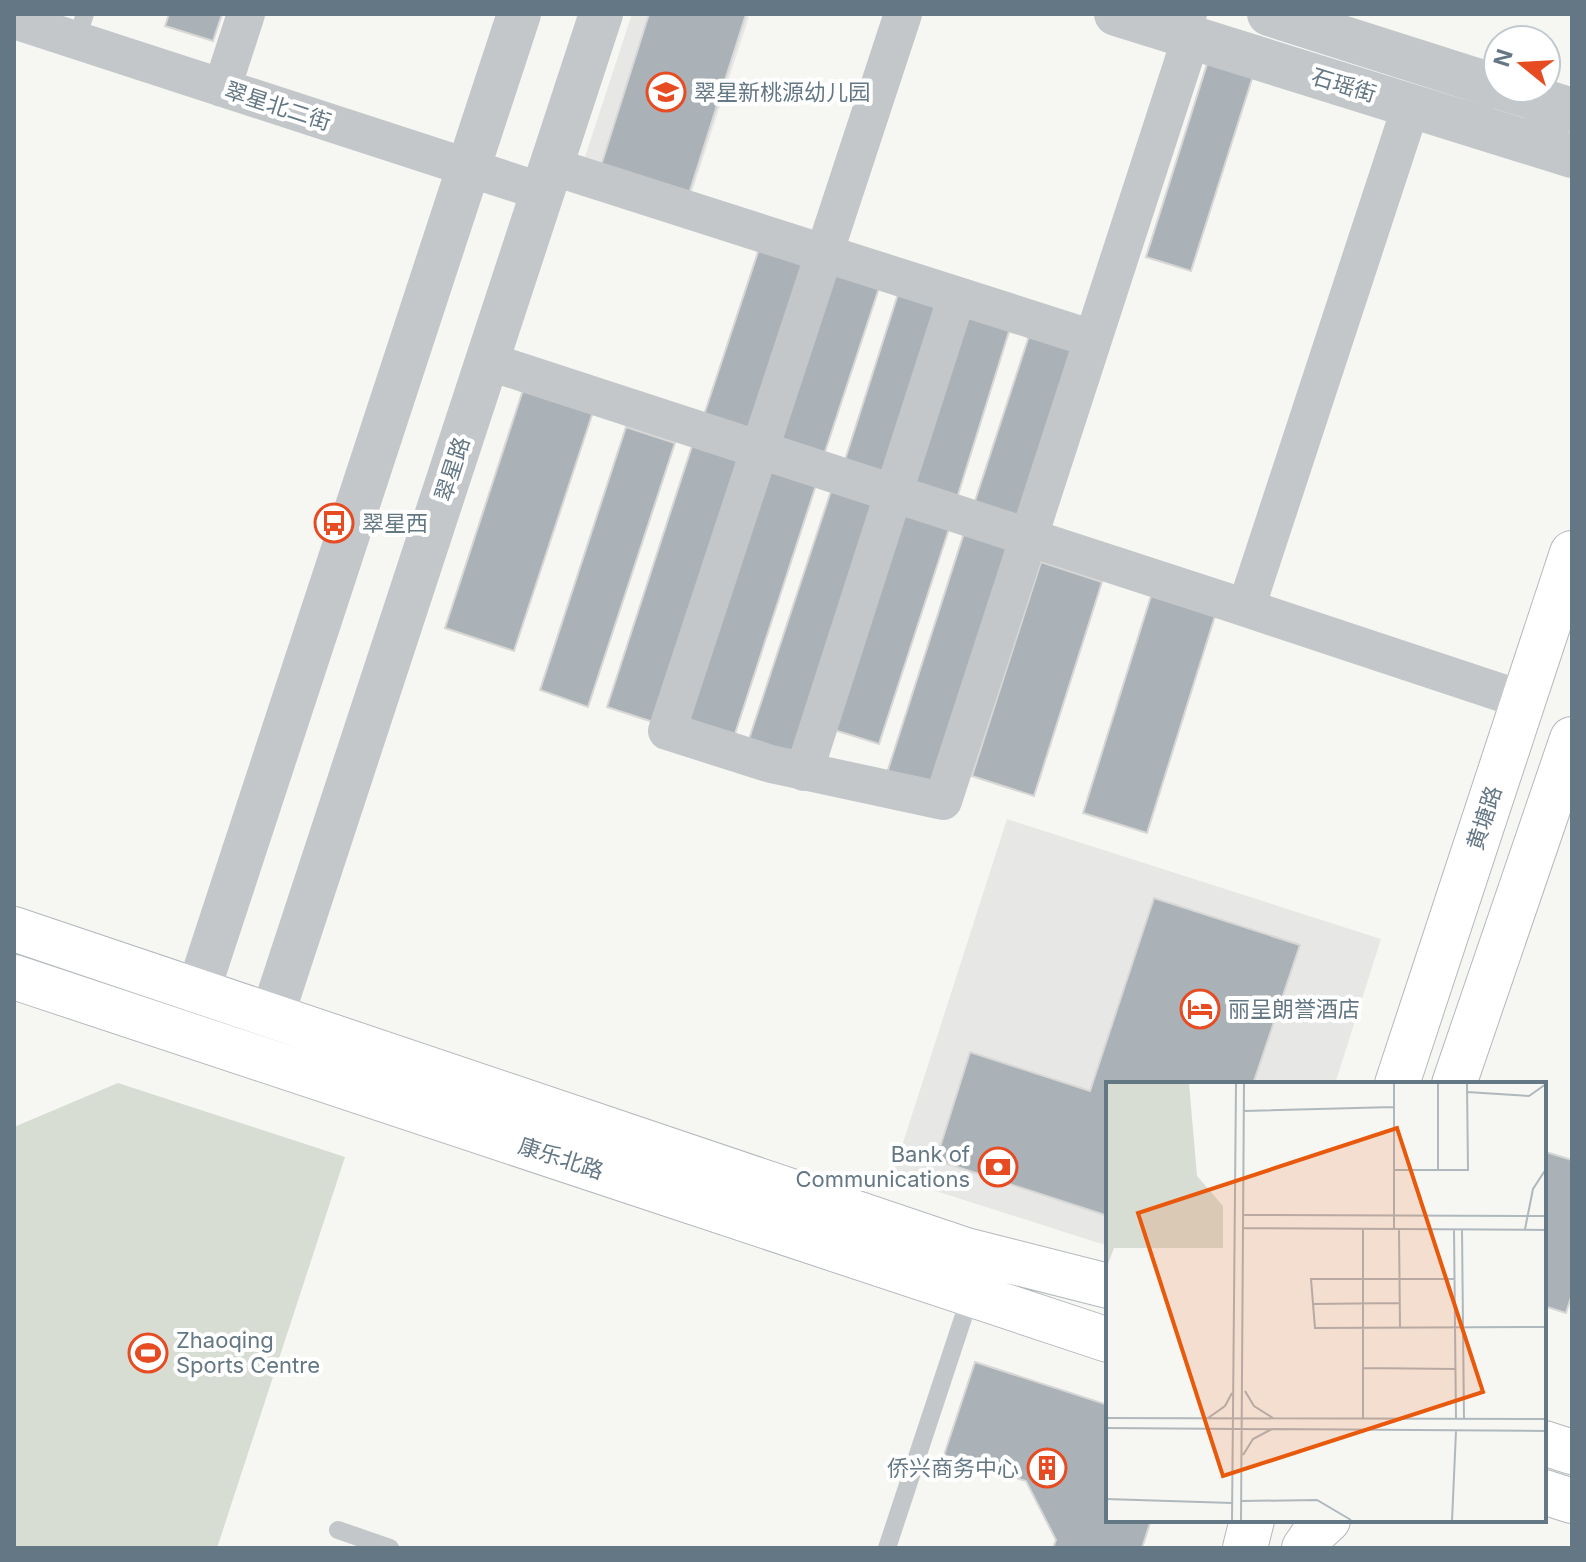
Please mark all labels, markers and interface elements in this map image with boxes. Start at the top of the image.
north arrow [1482,24,1562,104]
text: N [1488,46,1518,70]
street label: 石瑶街 [1309,63,1379,107]
school or university icon: 翠星新桃源幼儿园 [645,71,687,113]
street label: 翠星北二街 [222,77,334,135]
place label: 翠星新桃源幼儿园 [694,79,870,105]
street label: 翠星路 [429,434,475,504]
bus stop icon: 翠星西 [313,502,355,544]
place label: 翠星西 [362,510,428,536]
street label: 黄塘路 [1461,783,1507,853]
hotel icon: 丽呈朗誉酒店 [1179,988,1221,1030]
place label: 丽呈朗誉酒店 [1228,996,1360,1022]
inset map [1106,1082,1546,1522]
street label: 康乐北路 [515,1132,607,1184]
place label: Bank of Communications [795,1141,970,1192]
bank icon: Bank of Communications [977,1146,1019,1188]
place label: Zhaoqing Sports Centre [176,1327,320,1378]
sports icon: Zhaoqing Sports Centre [127,1332,169,1374]
building icon: 侨兴商务中心 [1026,1447,1068,1489]
place label: 侨兴商务中心 [887,1455,1019,1481]

